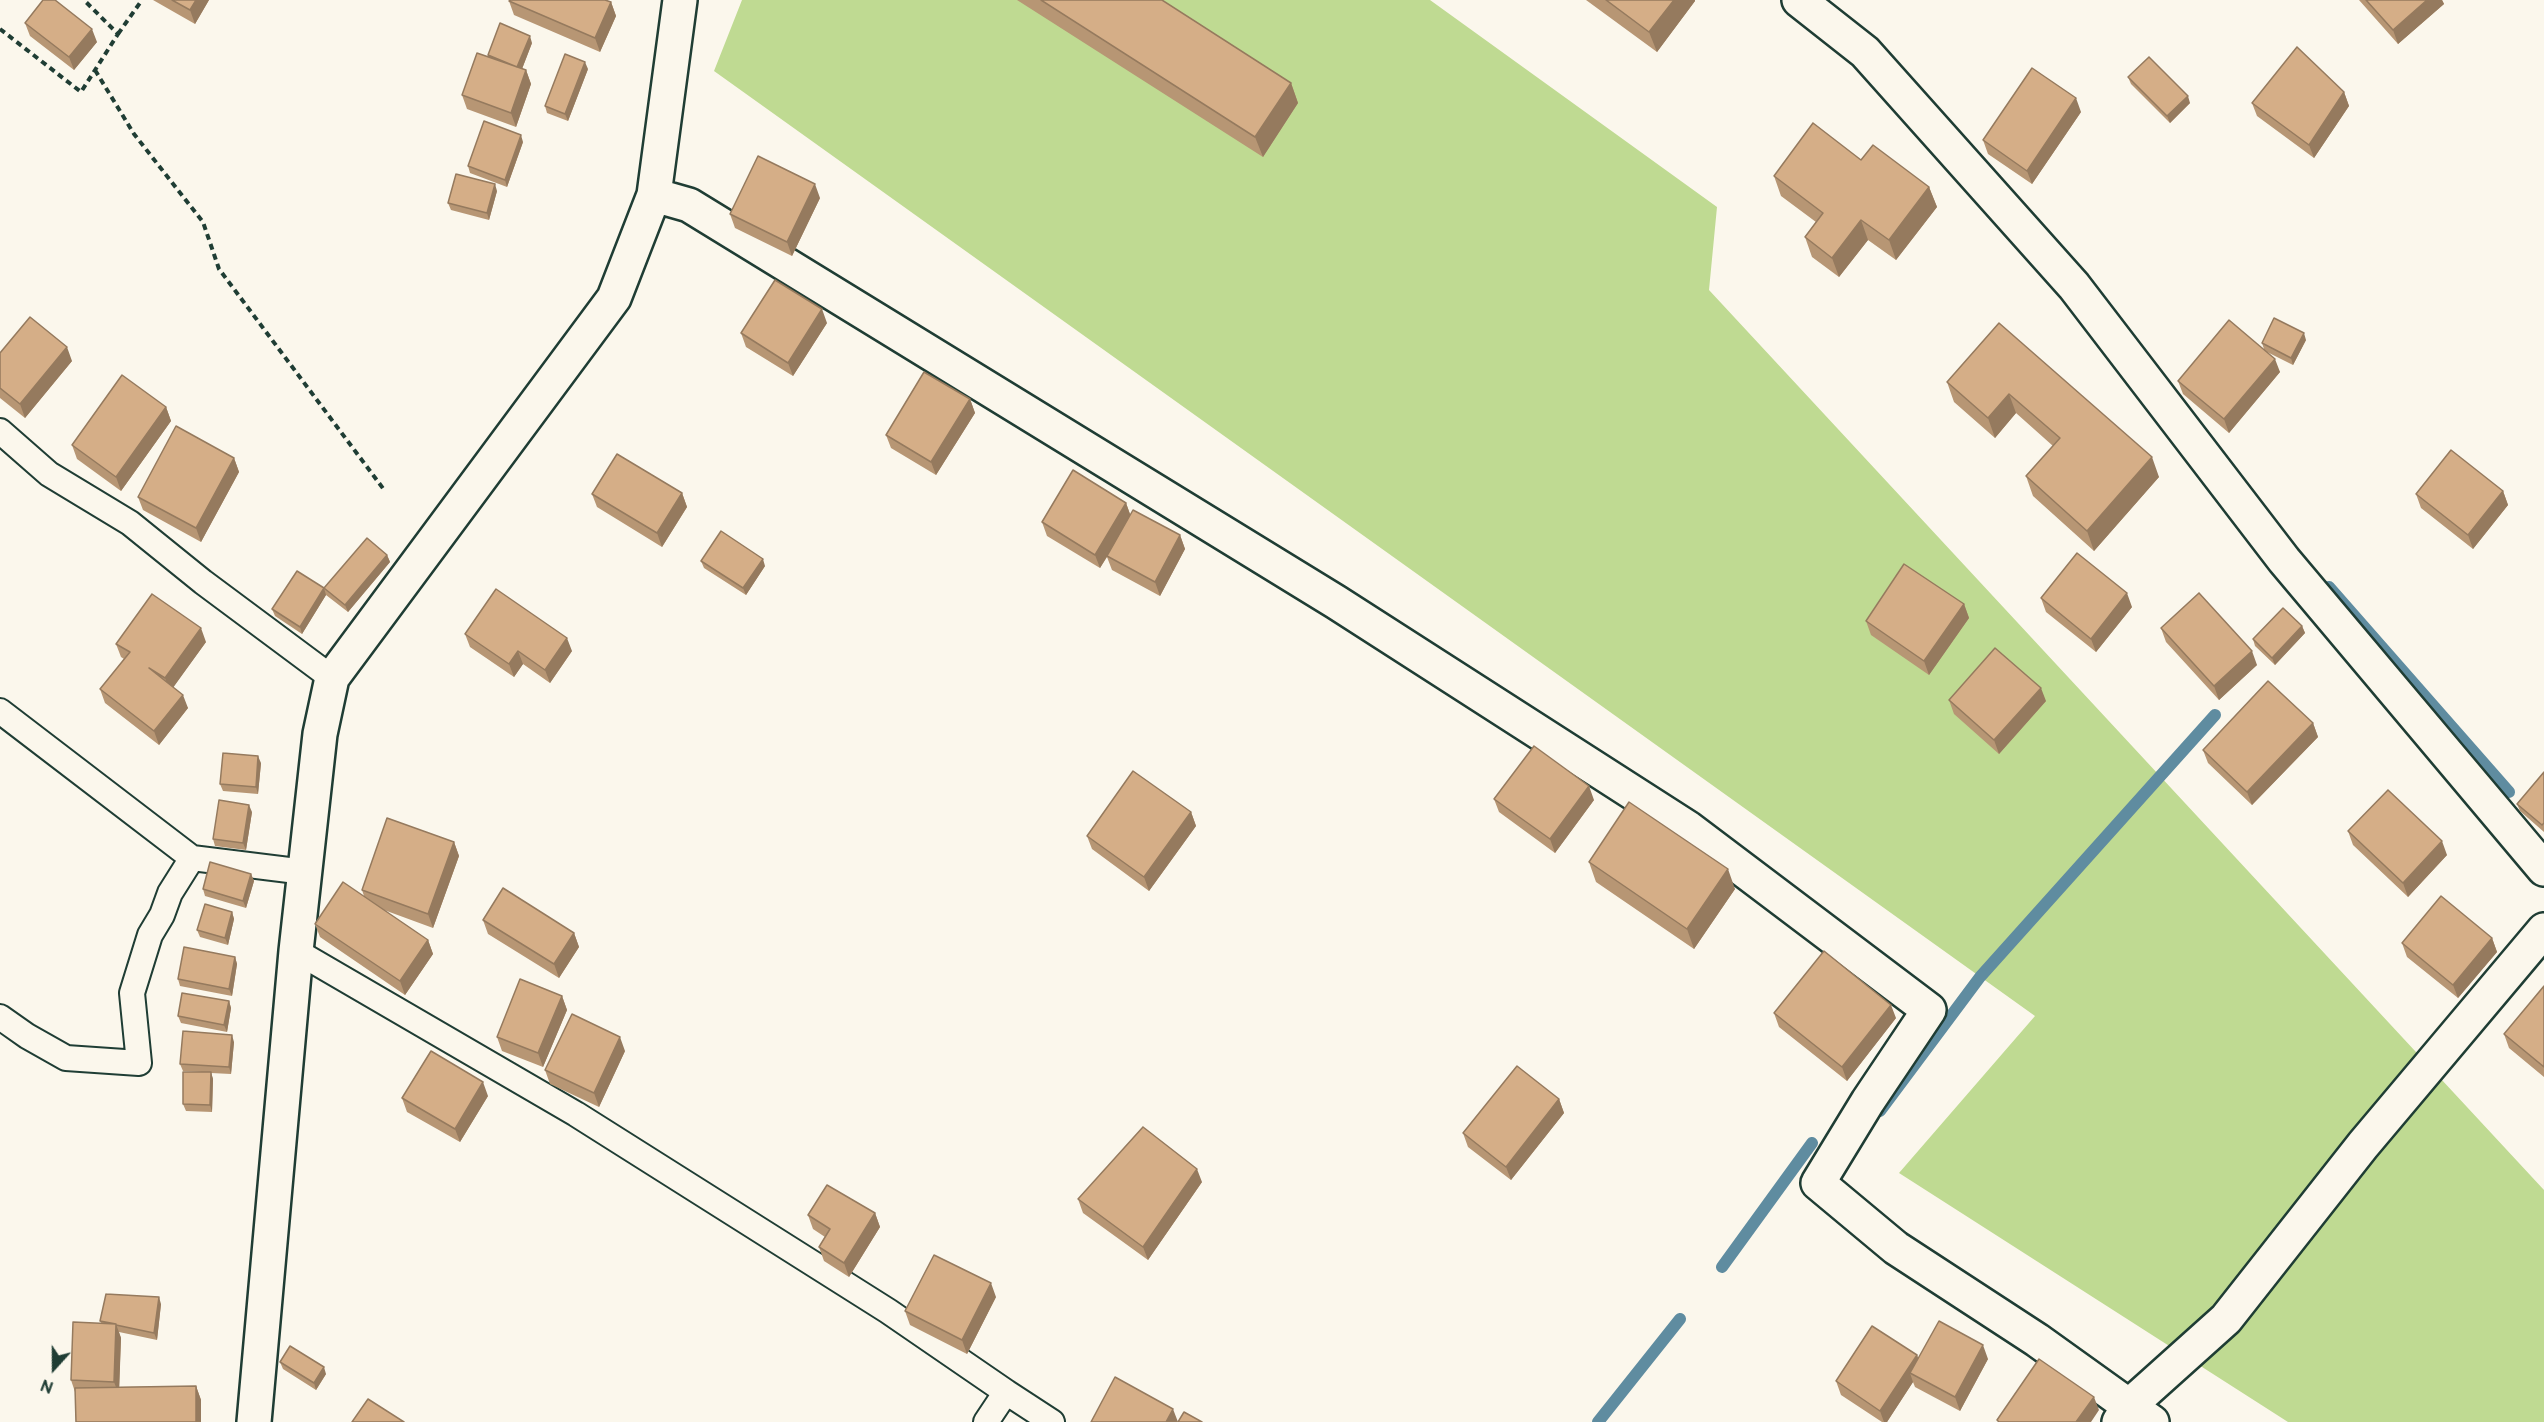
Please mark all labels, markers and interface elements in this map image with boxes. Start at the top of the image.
north arrow [24,1338,84,1398]
text: N [38,1374,56,1396]

